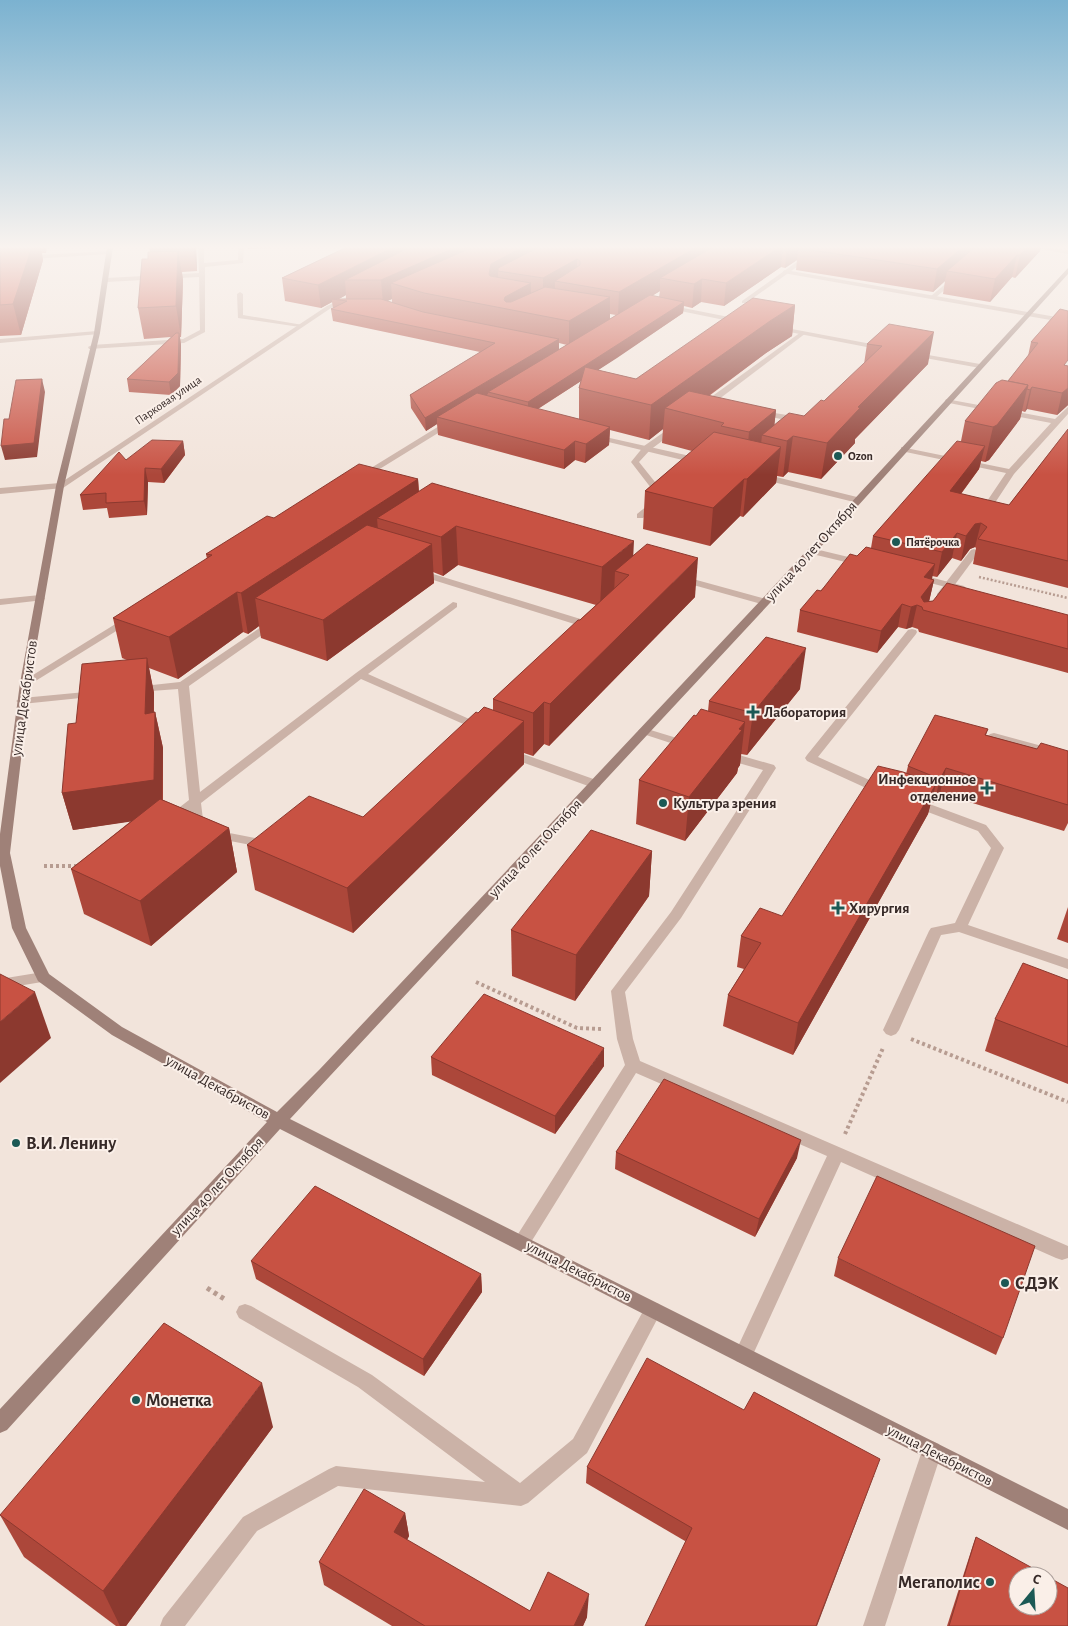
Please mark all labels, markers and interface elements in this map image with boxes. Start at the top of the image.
street label: Парковая улица [133,373,204,427]
marker: Ozon [832,450,844,462]
place label: Ozon [848,450,873,462]
street label: улица 40 лет Октября [762,499,860,605]
marker: Пятёрочка [890,536,902,548]
place label: Пятёрочка [906,536,960,548]
street label: улица Декабристов [9,639,40,758]
marker: Лаборатория [746,705,760,719]
place label: Лаборатория [764,705,846,720]
place label: Инфекционное отделение [878,772,976,804]
marker: Инфекционное отделение [980,781,994,795]
street label: улица 40 лет Октября [485,796,585,901]
place label: Культура зрения [673,796,777,811]
marker: Культура зрения [657,797,669,809]
marker: Хирургия [831,901,845,915]
place label: Хирургия [849,901,910,916]
street label: улица Декабристов [162,1052,272,1122]
street label: улица 40 лет Октября [167,1134,267,1239]
place label: В.И. Ленину [26,1135,117,1153]
marker: В.И. Ленину [10,1137,22,1149]
street label: улица Декабристов [523,1238,634,1305]
place label: СДЭК [1015,1275,1059,1293]
marker: СДЭК [999,1277,1011,1289]
place label: Монетка [146,1392,212,1410]
marker: Монетка [130,1394,142,1406]
street label: улица Декабристов [884,1422,995,1489]
north arrow [1008,1566,1058,1616]
text: С [1031,1572,1043,1588]
place label: Мегаполис [898,1574,980,1592]
marker: Мегаполис [984,1576,996,1588]

